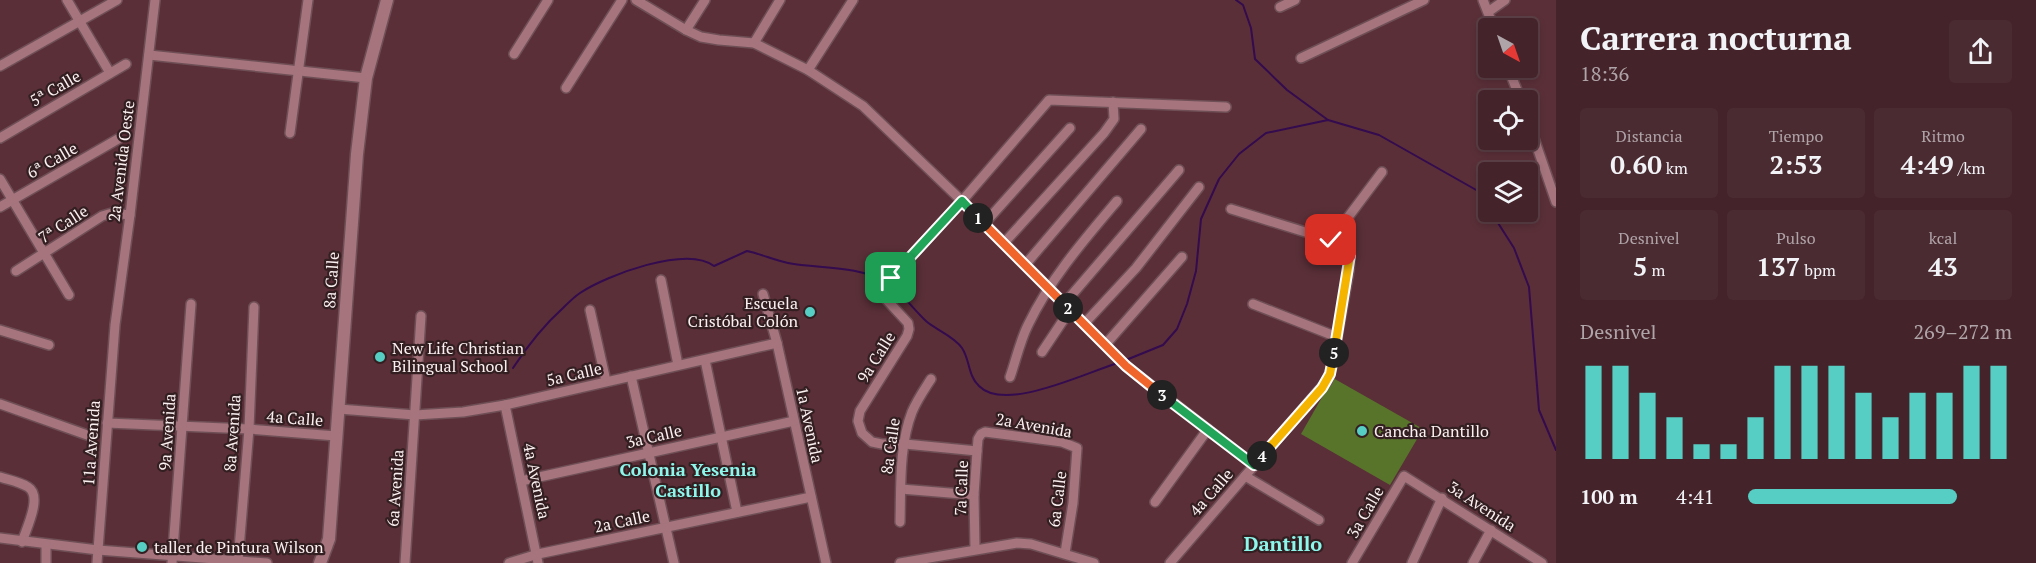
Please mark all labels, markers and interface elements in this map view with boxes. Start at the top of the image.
text: Carrera nocturna [1580,16,1852,59]
north arrow [1478,18,1538,78]
map controls [1478,18,1538,222]
button: share [1949,20,2012,83]
text: 18:36 [1580,60,1629,87]
street label: 5ª Calle [26,65,84,111]
button: locate [1478,90,1538,150]
street label: 2a Avenida Oeste [103,99,139,223]
text: Distancia [1616,125,1682,147]
text: Tiempo [1769,125,1823,147]
text: Ritmo [1921,125,1965,147]
street label: 6ª Calle [23,137,81,183]
text: 0.60 [1610,147,1662,181]
text: 2:53 [1770,147,1823,181]
text: 4:49 [1901,147,1954,181]
text: km [1662,157,1688,179]
text: /km [1954,157,1985,179]
button: layers [1478,162,1538,222]
street label: 7ª Calle [34,200,92,248]
pin: 1 [963,203,993,233]
text: 1 [973,207,983,229]
pin [1305,214,1356,265]
icon: check [1314,223,1347,256]
text: Desnivel [1618,227,1680,249]
text: Pulso [1776,227,1816,249]
text: kcal [1929,227,1957,249]
text: 5 [1633,249,1648,283]
text: 137 [1756,249,1800,283]
text: 43 [1928,249,1958,283]
street label: 8a Calle [318,251,344,309]
pin [865,252,916,303]
text: m [1648,259,1665,281]
text: bpm [1800,259,1836,281]
icon: arrive [874,261,907,294]
place label: Escuela Cristóbal Colón [688,292,798,332]
pin: 2 [1053,293,1083,323]
text: 2 [1063,297,1073,319]
marker: Escuela Cristóbal Colón [803,305,817,319]
text: Desnivel [1580,318,1657,345]
text: 269–272 m [1913,318,2012,345]
street label: 9a Calle [852,327,900,387]
place label: New Life Christian Bilingual School [392,337,524,377]
pin: 5 [1319,338,1349,368]
text: 5 [1329,342,1339,364]
marker: New Life Christian Bilingual School [373,350,387,364]
street label: 5a Calle [544,357,604,391]
pin: 3 [1147,380,1177,410]
text: 3 [1157,384,1167,406]
street label: 1a Avenida [791,385,829,465]
street label: 9a Avenida [153,393,181,471]
street label: 8a Avenida [218,394,246,472]
street label: 11a Avenida [77,400,105,486]
street label: 4a Calle [266,405,324,431]
street label: 2a Avenida [994,407,1074,443]
street label: 8a Calle [875,416,905,476]
street label: 3a Calle [624,419,684,453]
place label: Cancha Dantillo [1374,420,1489,442]
marker: Cancha Dantillo [1355,424,1369,438]
street label: 4a Avenida [518,441,556,521]
pin: 4 [1247,441,1277,471]
text: 4 [1257,445,1267,467]
street label: 6a Avenida [381,449,409,527]
district label: Colonia Yesenia Castillo [619,457,757,502]
street label: 7a Calle [949,460,973,516]
street label: 4a Calle [1184,463,1238,521]
street label: 6a Calle [1043,470,1071,528]
street label: 3a Avenida [1444,476,1520,536]
street label: 3a Calle [1341,482,1389,542]
text: 100 m [1580,483,1638,510]
text: 4:41 [1676,483,1715,510]
street label: 2a Calle [592,504,652,538]
district label: Dantillo [1244,530,1322,557]
place label: taller de Pintura Wilson [154,536,324,558]
marker: taller de Pintura Wilson [135,540,149,554]

